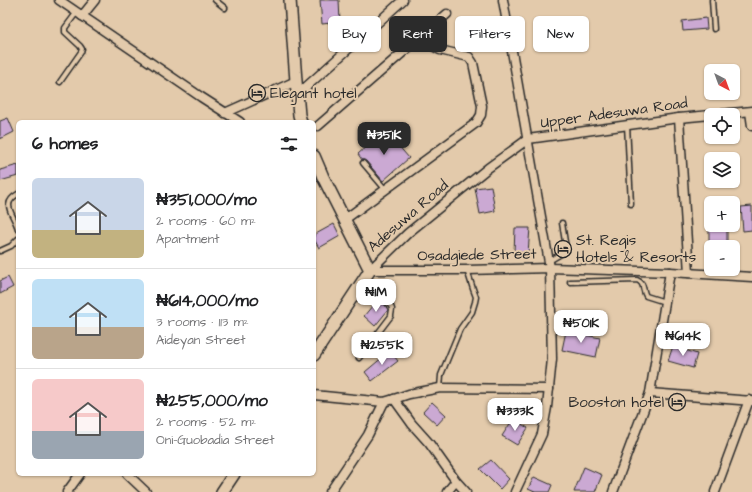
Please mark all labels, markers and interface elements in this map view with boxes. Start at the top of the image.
chip: Buy [328,16,381,52]
chip: Rent [389,16,447,52]
chip: Filters [455,16,525,52]
chip: New [533,16,589,52]
north arrow [704,64,740,100]
map controls [704,64,740,276]
hotel icon: Elegant hotel [247,83,267,103]
place label: Elegant hotel [270,83,357,105]
street label: Upper Adesuwa Road [539,92,689,134]
button: locate [704,108,740,144]
pin: ₦351K [356,122,412,156]
text: ₦351K [367,126,401,144]
text: 6 homes [32,132,98,156]
icon: filters [278,133,300,155]
button: layers [704,152,740,188]
street label: Adesuwa Road [363,175,453,257]
text: ₦351,000/mo [156,188,257,212]
icon: home [64,194,112,242]
button: + [704,196,740,232]
text: 2 rooms · 60 m² [156,212,256,230]
text: Apartment [156,230,220,248]
place label: St. Regis Hotels & Resorts [576,230,697,268]
hotel icon: St. Regis Hotels & Resorts [553,239,573,259]
button: − [704,240,740,276]
street label: Osadgiede Street [417,243,537,268]
pin: ₦1M [357,279,395,313]
text: ₦1M [365,283,387,301]
text: ₦614,000/mo [156,289,258,313]
icon: home [64,295,112,343]
pin: ₦501K [553,310,609,344]
text: 3 rooms · 113 m² [156,313,249,331]
text: ₦501K [563,314,599,332]
pin: ₦614K [655,323,711,357]
text: ₦614K [665,327,701,345]
text: Aideyan Street [156,331,246,349]
pin: ₦255K [354,332,410,366]
text: ₦255K [360,336,404,354]
text: ₦255,000/mo [156,389,268,413]
place label: Booston hotel [569,392,664,413]
hotel icon: Booston hotel [667,392,687,412]
icon: home [64,395,112,443]
pin: ₦333K [487,398,543,432]
text: ₦333K [496,402,534,420]
text: 2 rooms · 52 m² [156,413,256,431]
text: Oni-Guobadia Street [156,431,275,449]

